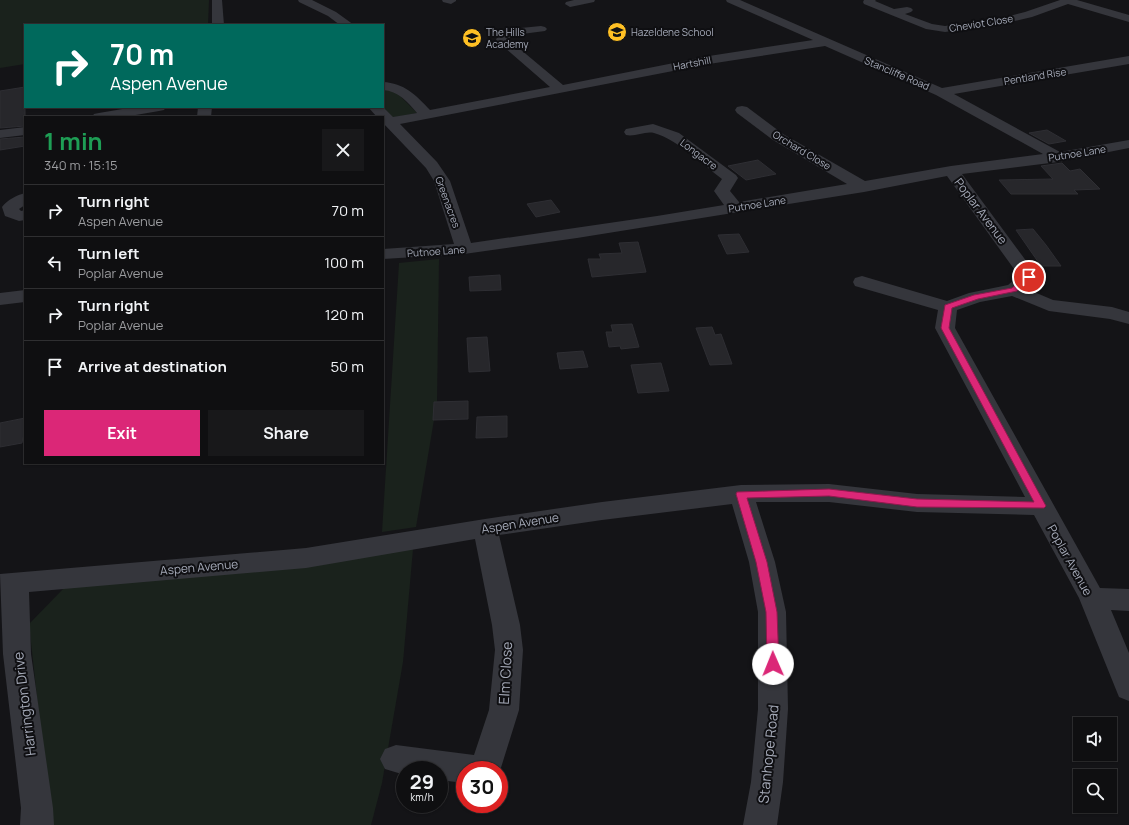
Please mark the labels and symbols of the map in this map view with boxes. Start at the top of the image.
street label: Cheviot Close [948,11,1014,35]
school or university icon: Hazeldene School [606,21,628,43]
place label: The Hills Academy [486,25,529,51]
place label: Hazeldene School [631,25,714,39]
school or university icon: The Hills Academy [461,27,483,49]
street label: Hartshill [672,52,712,74]
street label: Stancliffe Road [862,53,932,93]
street label: Pentland Rise [1003,64,1067,88]
street label: Orchard Close [770,127,834,173]
street label: Longacre [677,135,721,173]
street label: Putnoe Lane [1047,142,1107,164]
street label: Greenacres [432,174,464,230]
street label: Poplar Avenue [951,174,1011,248]
street label: Putnoe Lane [727,193,787,215]
street label: Putnoe Lane [407,242,466,260]
pin [1012,260,1046,294]
street label: Aspen Avenue [480,508,560,538]
street label: Poplar Avenue [1043,521,1097,599]
street label: Aspen Avenue [159,555,239,579]
street label: Elm Close [494,641,516,705]
position arrow [752,643,794,685]
street label: Harrington Drive [8,651,40,757]
street label: Stanhope Road [753,704,783,804]
speed limit sign: 30 [456,761,508,813]

